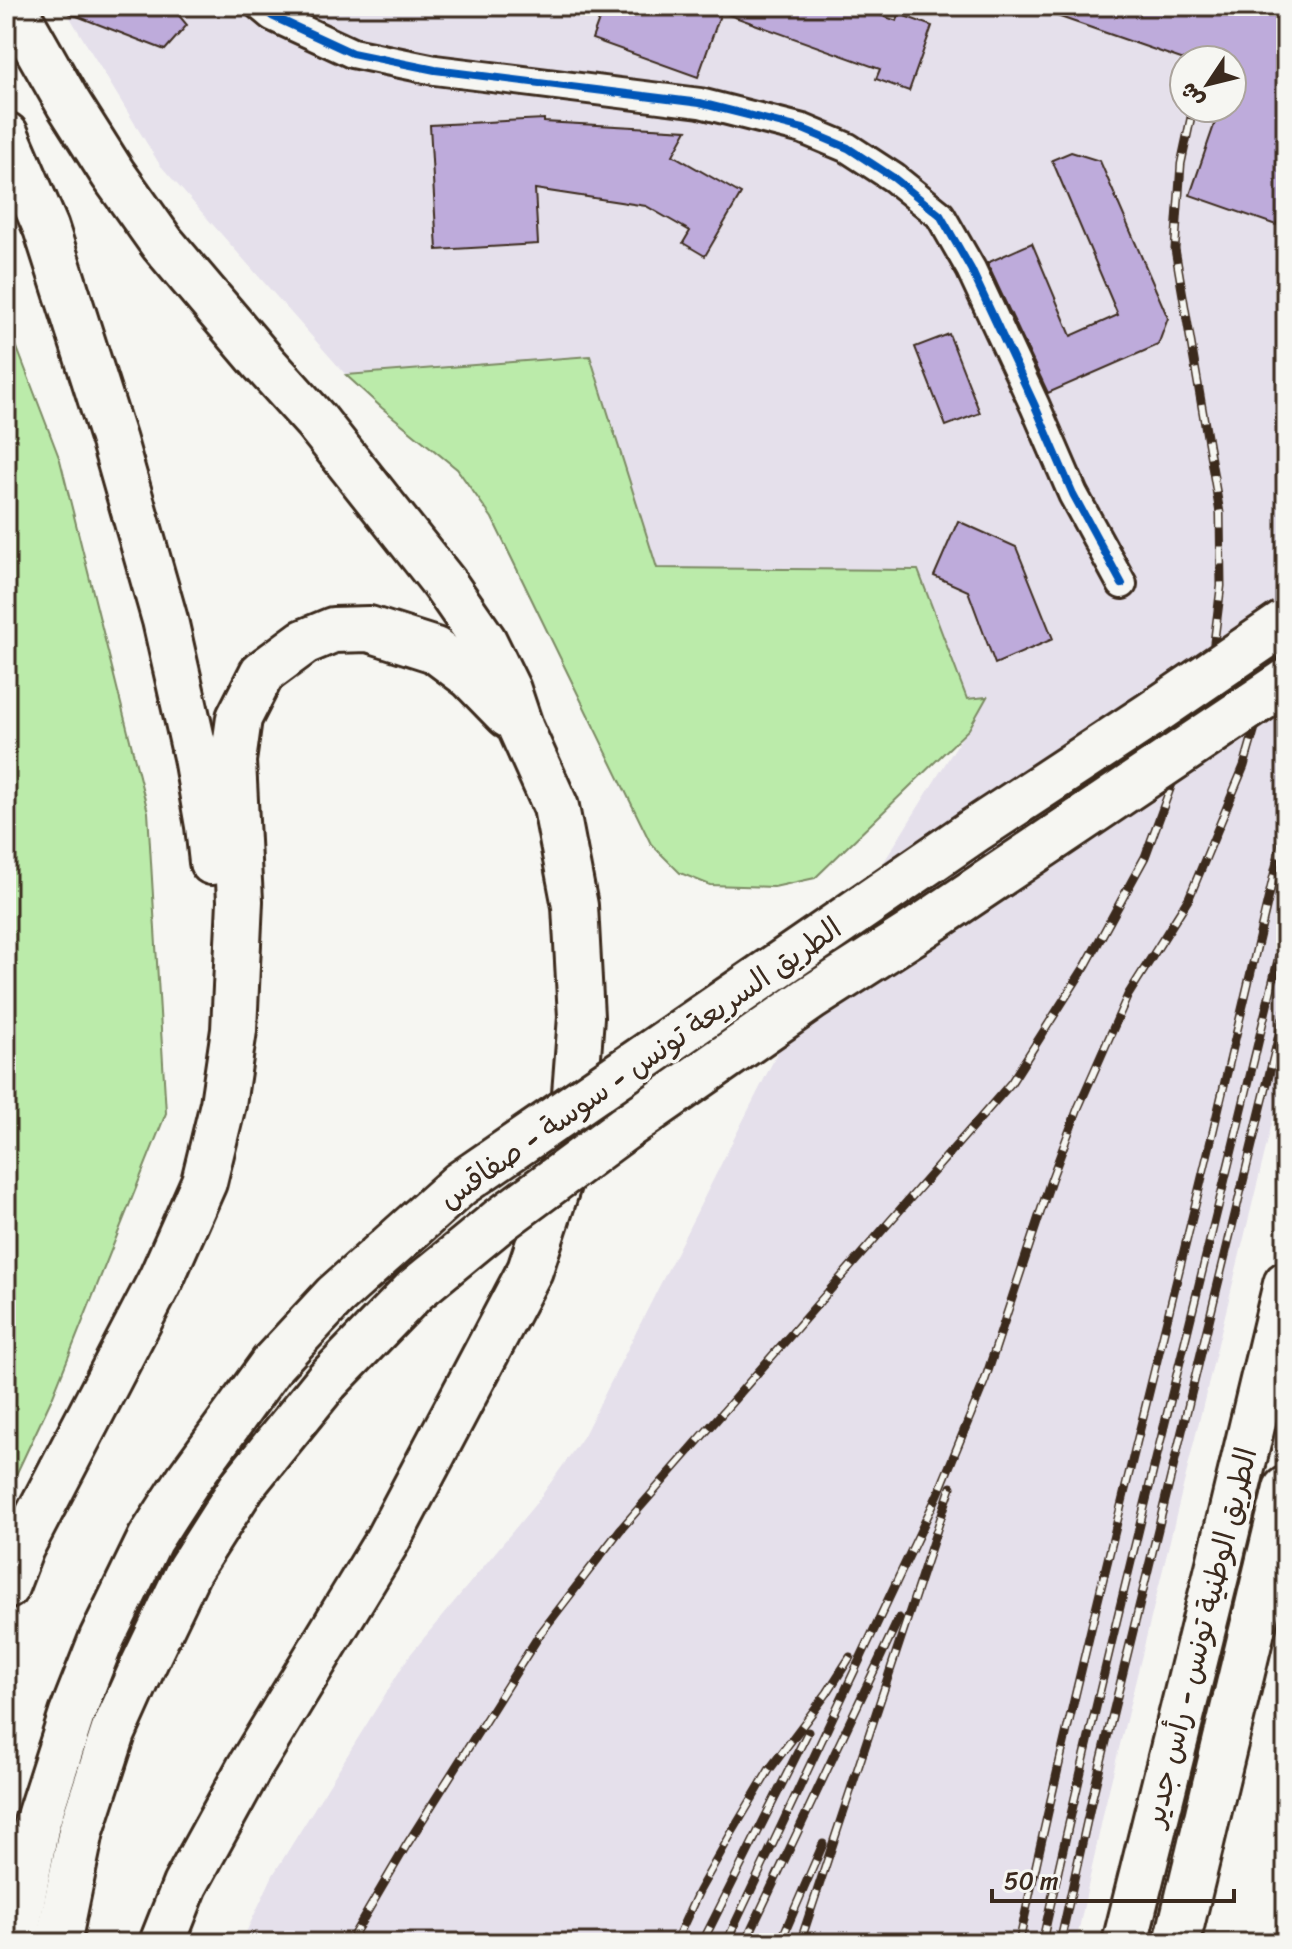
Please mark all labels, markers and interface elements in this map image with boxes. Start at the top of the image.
north arrow [1168,44,1248,124]
text: ش [1169,74,1215,116]
street label: الطريق السريعة تونس - سوسة - صفاقس [427,902,853,1224]
street label: الطريق الوطنية تونس - رأس جدير [1126,1442,1273,1835]
scale bar [992,1853,1234,1903]
text: 50 m [1004,1860,1059,1902]

